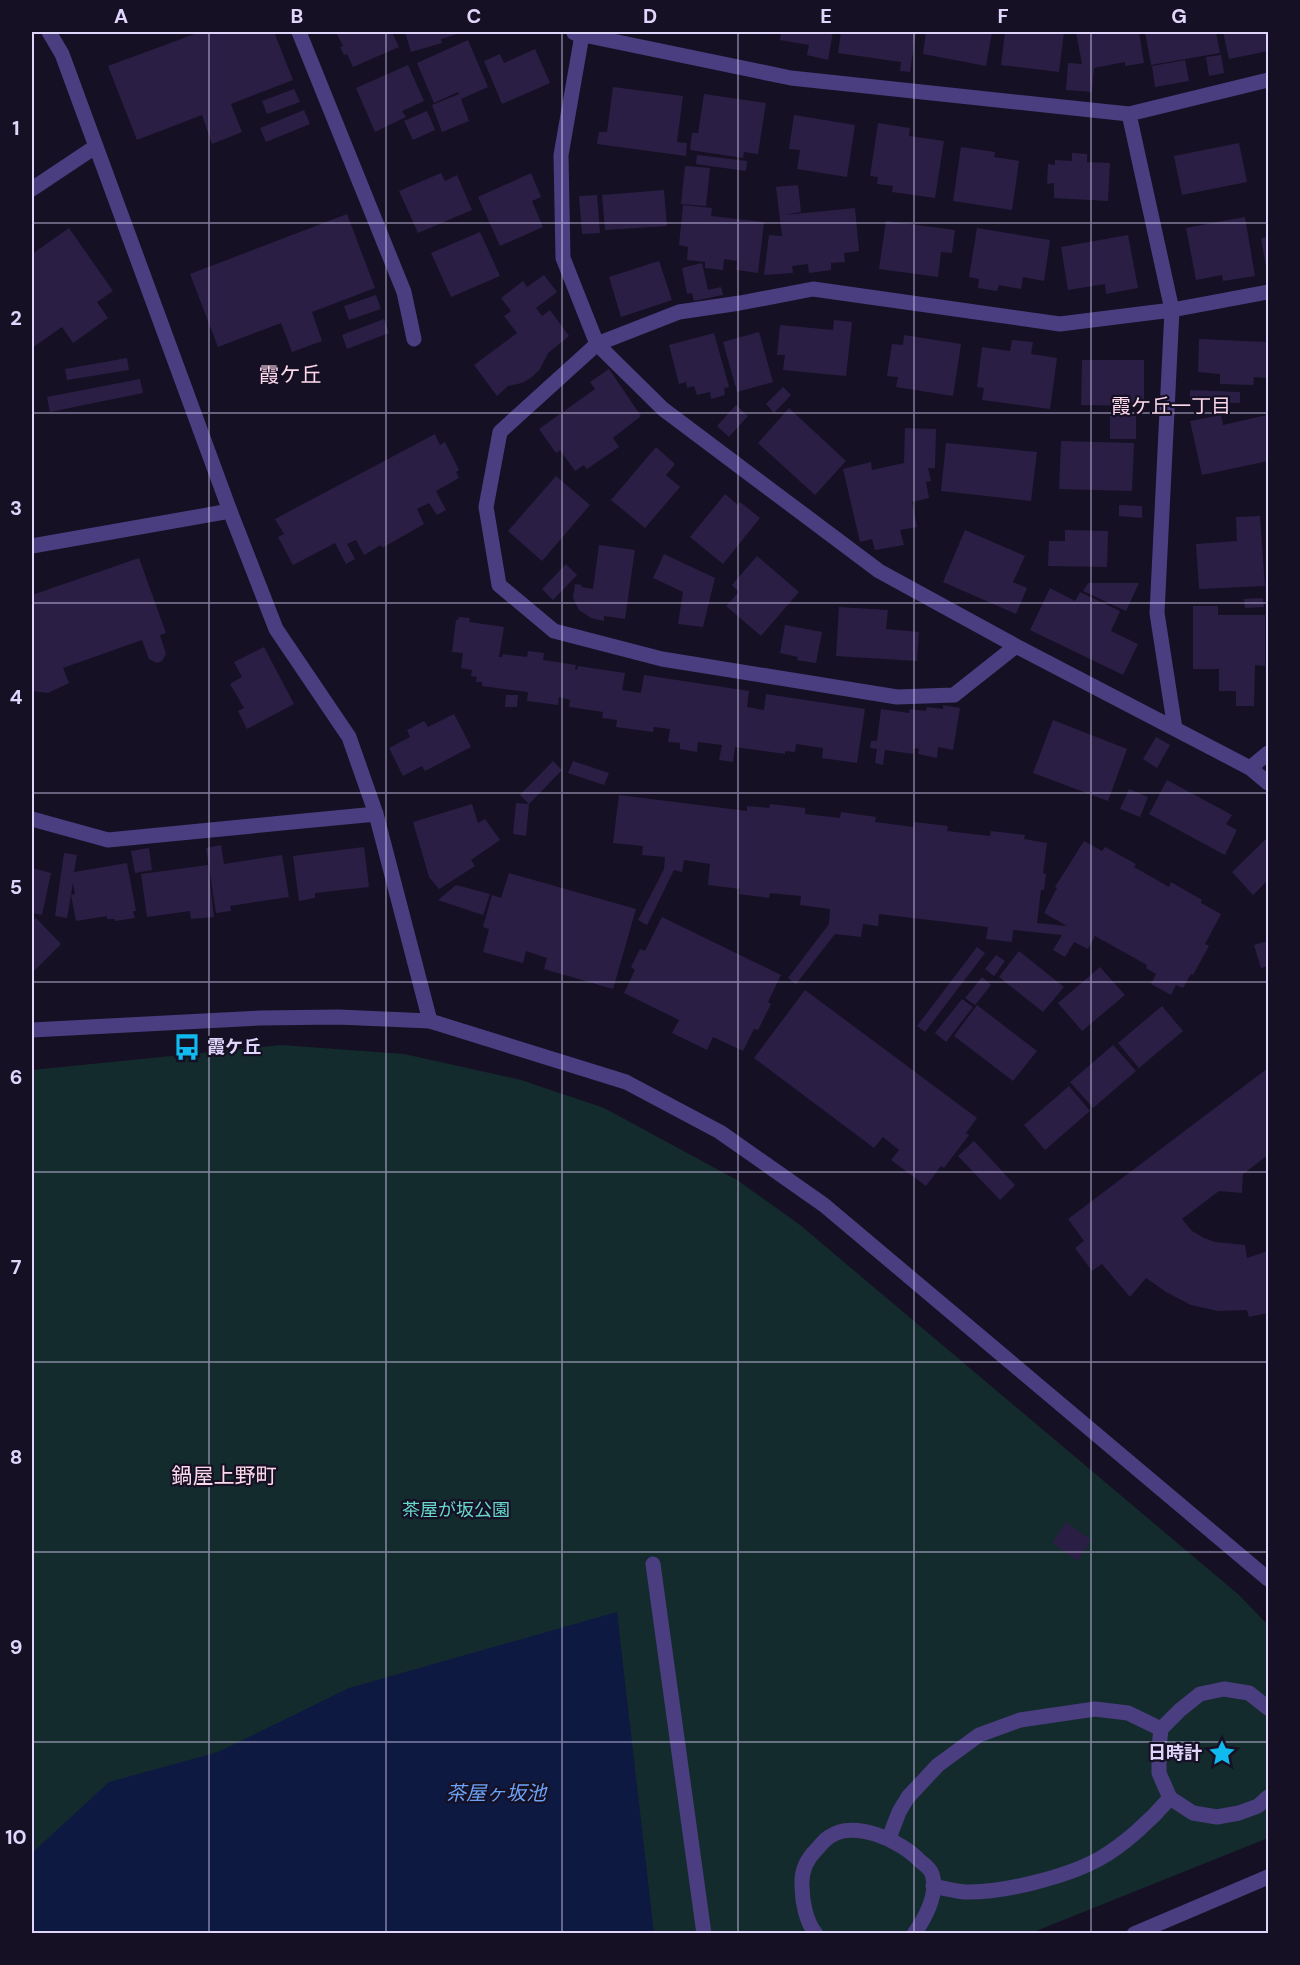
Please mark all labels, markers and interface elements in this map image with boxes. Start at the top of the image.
text: A [114,3,128,29]
text: B [291,3,303,29]
text: C [467,3,481,29]
text: D [643,3,657,29]
text: E [820,3,832,29]
text: F [997,3,1009,29]
text: G [1171,3,1187,29]
text: 1 [12,115,20,141]
text: 2 [10,305,22,331]
district label: 霞ケ丘 [259,361,322,389]
district label: 霞ケ丘一丁目 [1111,393,1231,419]
text: 3 [10,495,22,521]
text: 4 [10,684,23,710]
text: 5 [10,874,22,900]
bus stop icon: 霞ケ丘 [172,1032,202,1062]
place label: 霞ケ丘 [207,1035,261,1059]
text: 6 [10,1064,22,1090]
text: 7 [11,1254,22,1280]
text: 8 [10,1444,22,1470]
district label: 鍋屋上野町 [172,1462,277,1490]
park label: 茶屋が坂公園 [402,1498,510,1522]
text: 9 [10,1634,22,1660]
place icon: 日時計 [1207,1738,1237,1768]
place label: 日時計 [1148,1741,1202,1765]
water label: 茶屋ヶ坂池 [446,1780,548,1806]
text: 10 [5,1824,27,1850]

